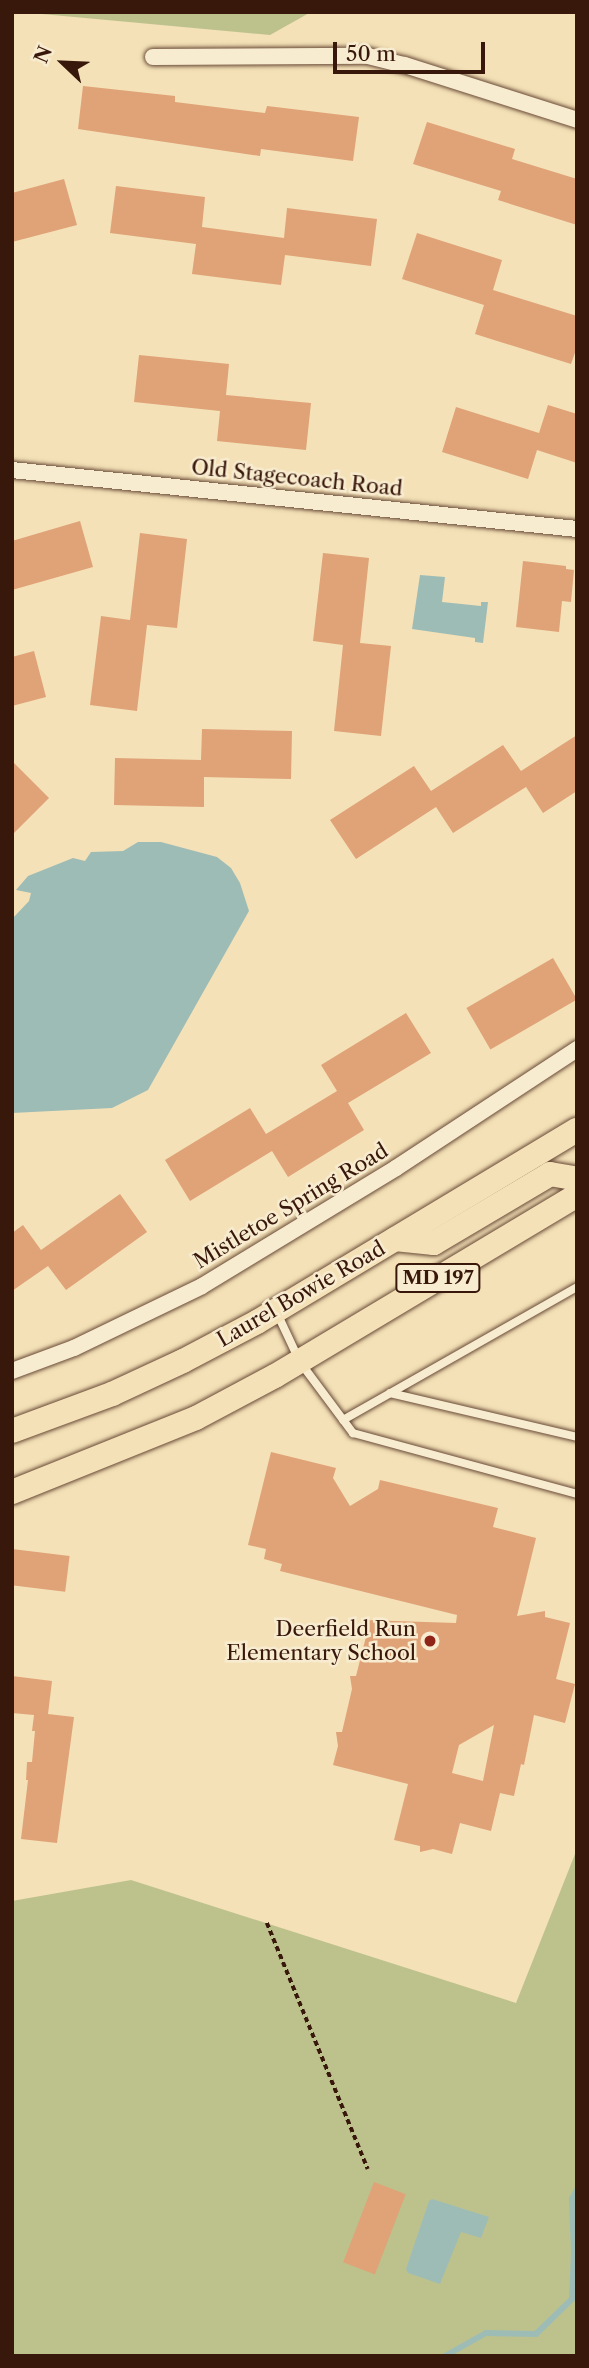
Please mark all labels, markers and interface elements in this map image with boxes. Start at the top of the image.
north arrow [28,28,98,98]
scale bar [337,28,489,72]
text: 50 m [346,41,396,66]
text: N [29,43,57,67]
street label: Old Stagecoach Road [190,454,404,502]
street label: Mistletoe Spring Road [189,1138,393,1274]
street label: Laurel Bowie Road [212,1236,390,1352]
road number: MD 197 [394,1262,482,1294]
place label: Deerfield Run Elementary School [226,1616,416,1666]
marker: Deerfield Run Elementary School [422,1633,438,1649]

